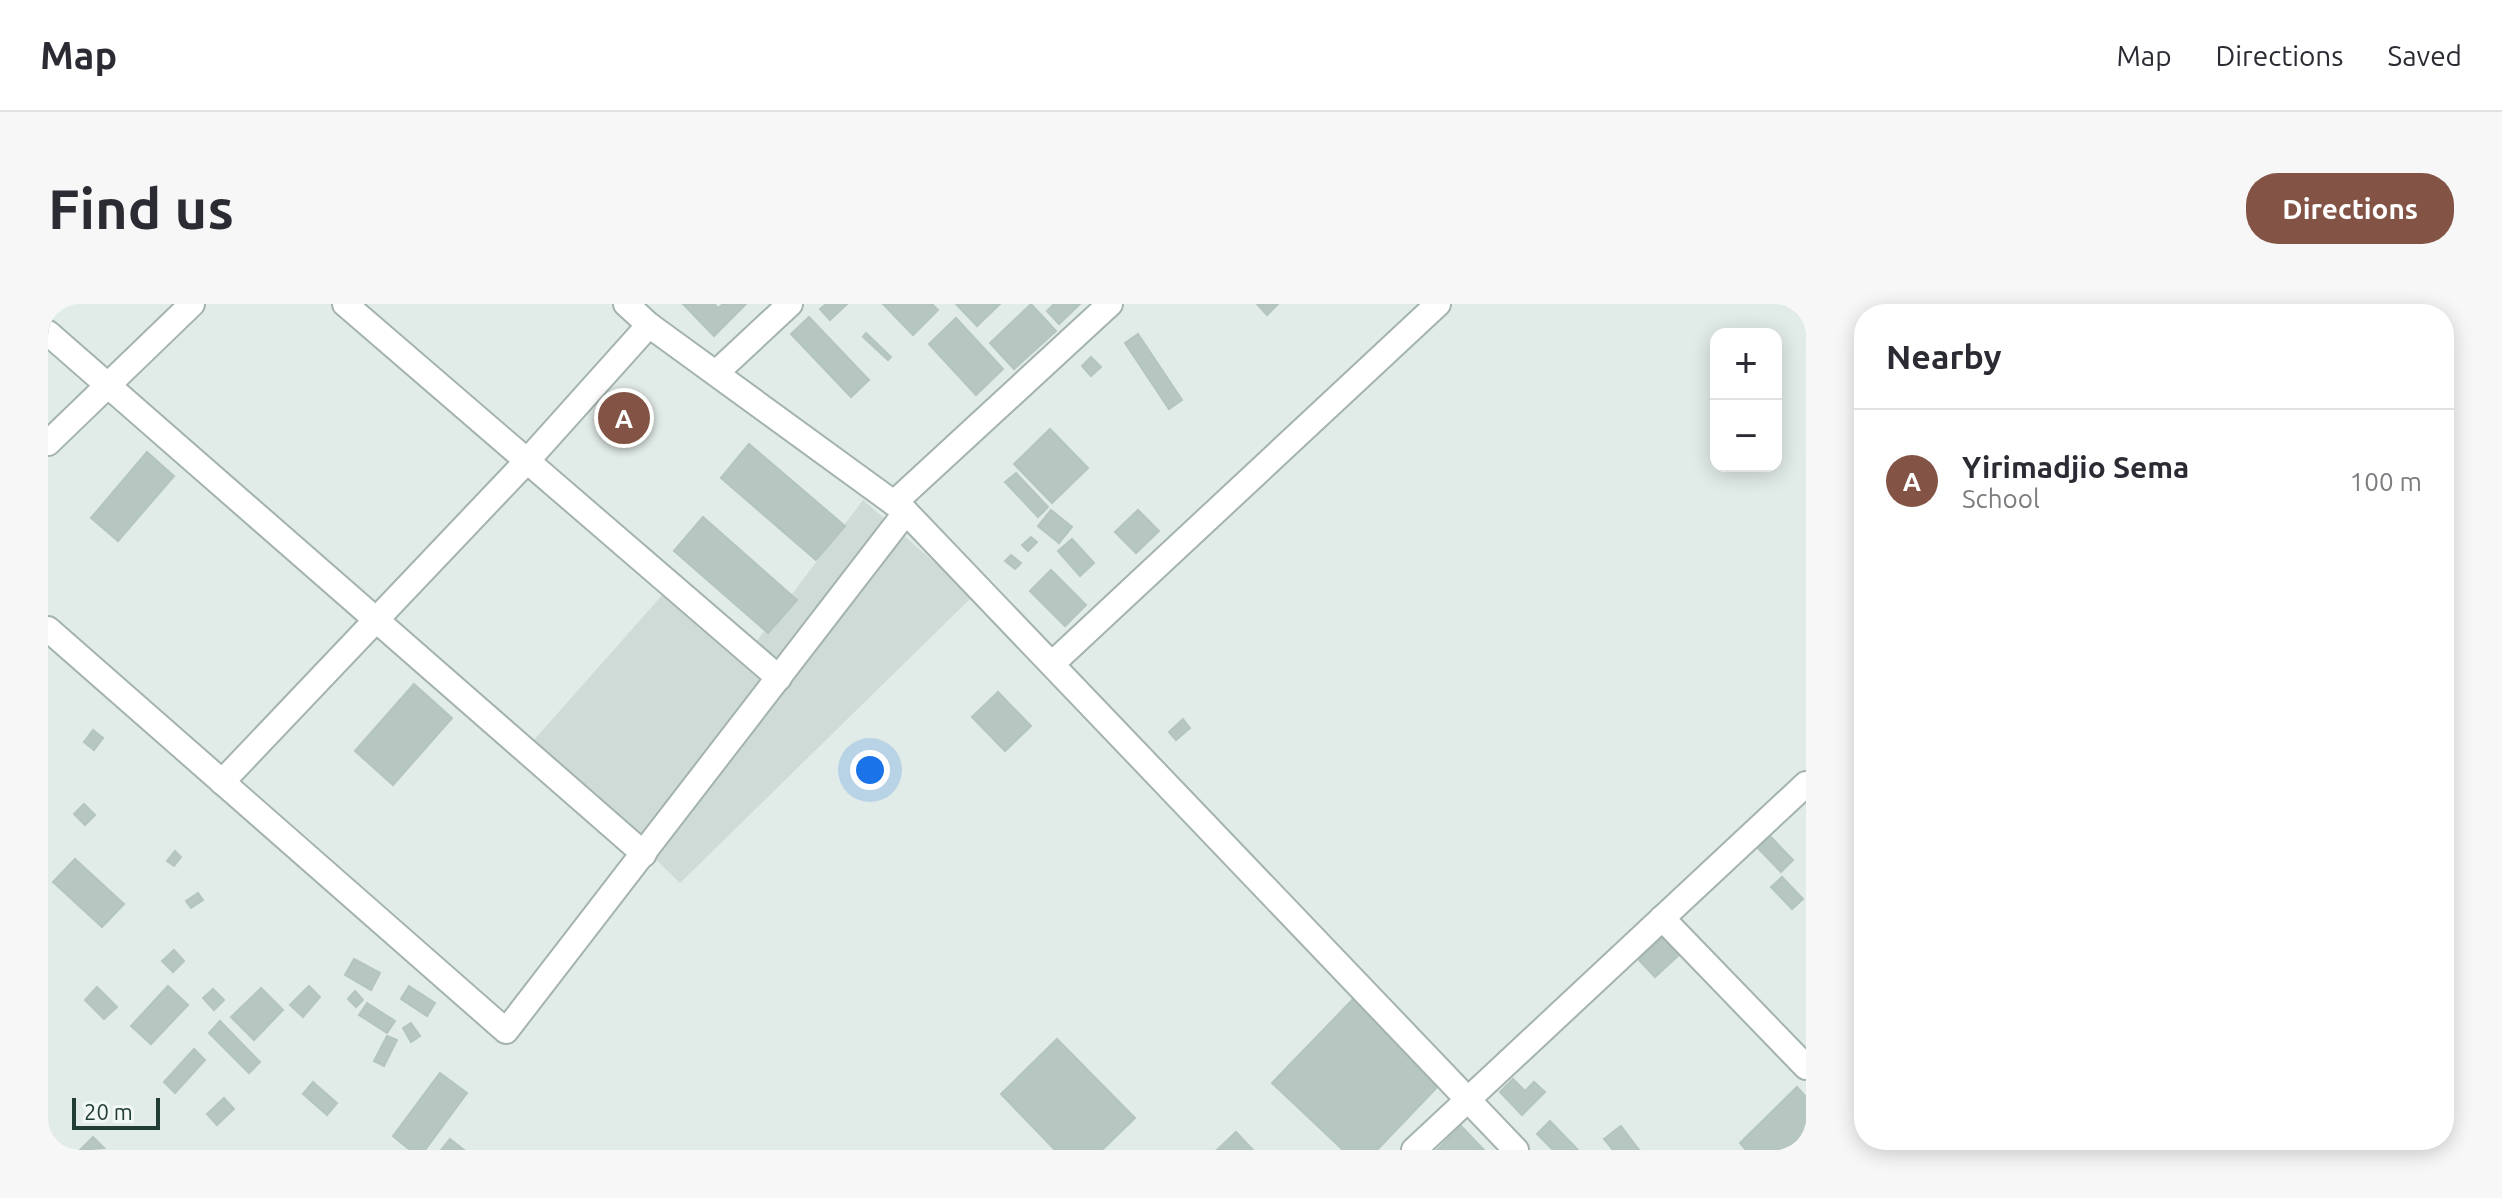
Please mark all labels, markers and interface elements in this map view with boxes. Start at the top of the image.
text: Map [40,34,117,76]
text: Map [2116,40,2172,71]
text: Directions [2216,40,2343,71]
text: Saved [2387,40,2462,71]
button: Directions [2246,173,2454,244]
text: Find us [48,177,234,240]
map controls [1710,328,1782,472]
button: + [1710,328,1782,400]
text: Nearby [1886,337,2001,375]
pin: A [598,388,650,448]
button: − [1710,400,1782,472]
text: Yirimadjio Sema [1962,450,2189,484]
text: A [1903,467,1921,496]
text: 100 m [2350,467,2422,496]
text: School [1962,484,2040,513]
your location [850,750,890,790]
scale bar [72,1094,160,1130]
text: 20 m [84,1099,133,1124]

